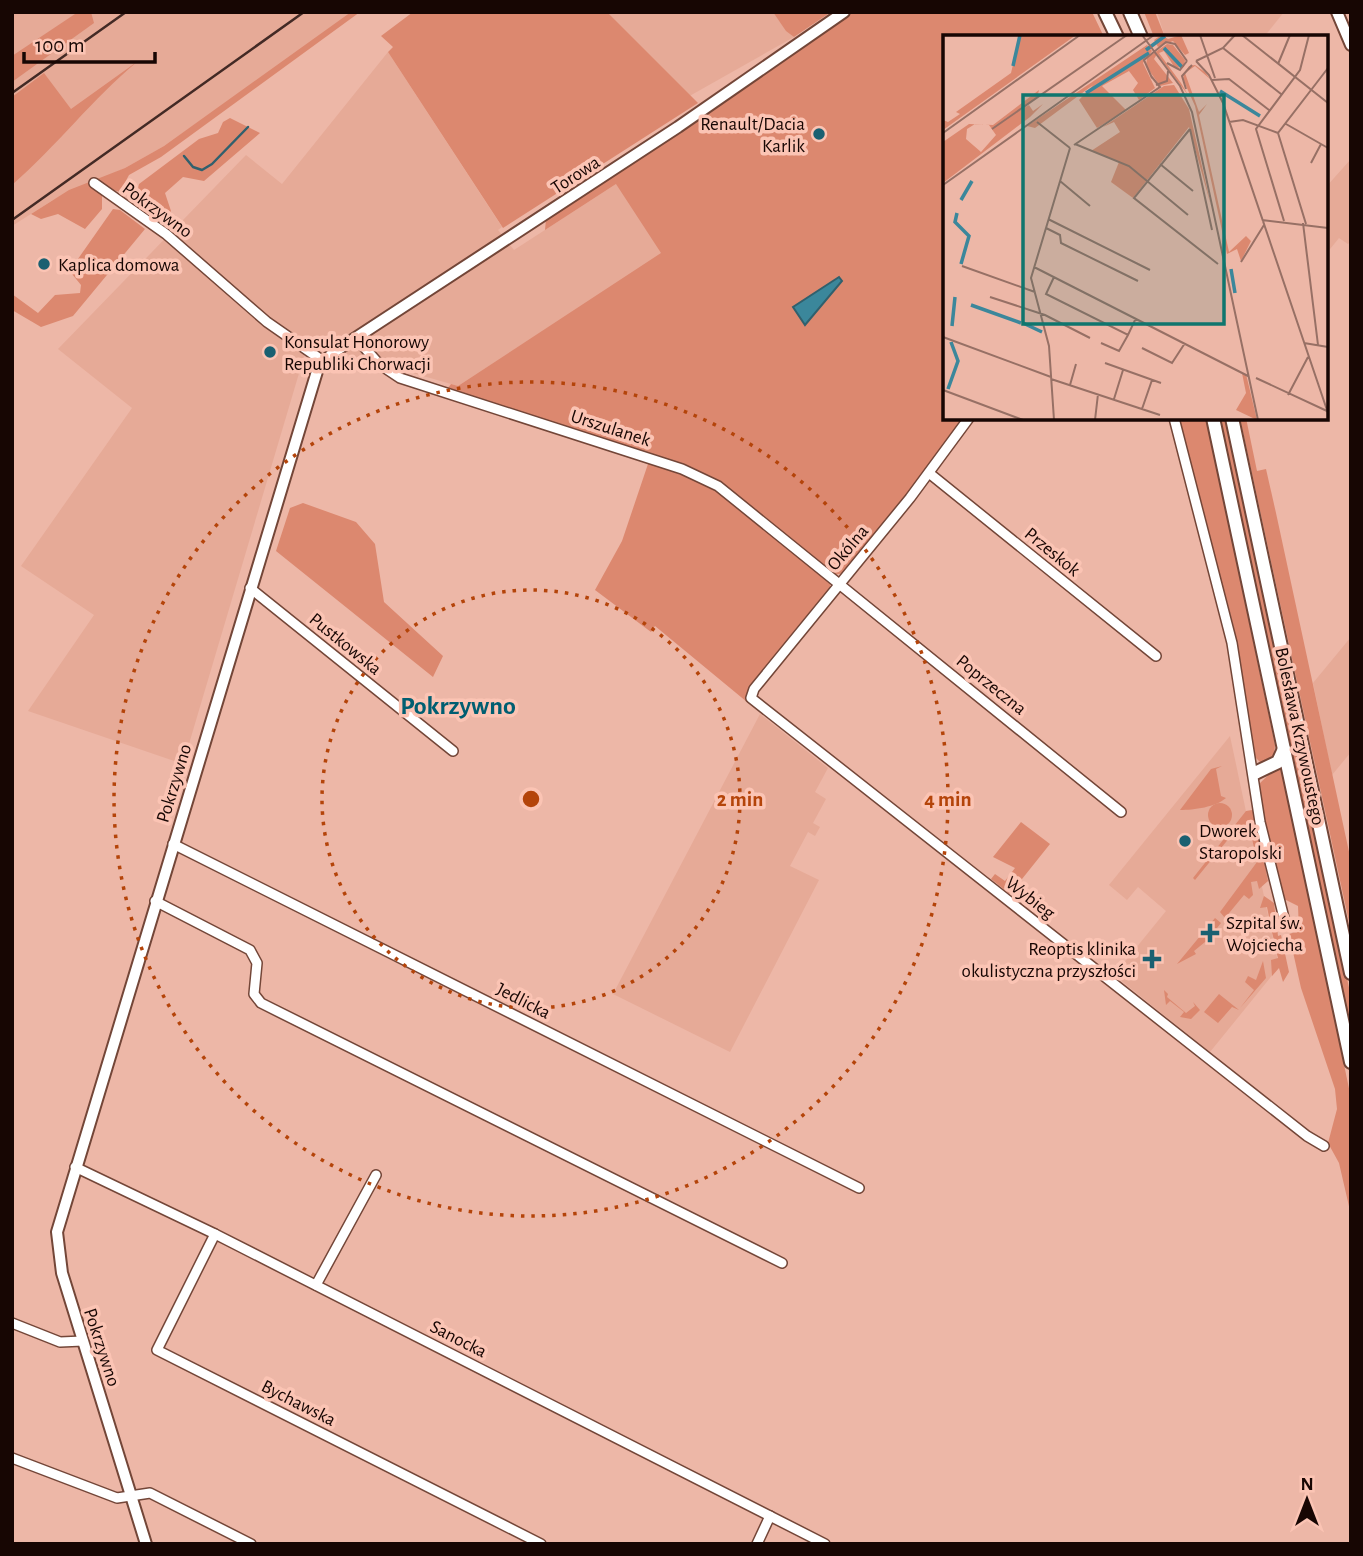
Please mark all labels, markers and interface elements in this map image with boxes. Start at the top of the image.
scale bar [24,21,156,65]
text: 100 m [35,35,85,56]
inset map [943,35,1328,420]
place label: Renault/Dacia Karlik [700,115,805,156]
marker: Renault/Dacia Karlik [811,126,827,142]
street label: Torowa [548,153,604,198]
street label: Pokrzywno [119,179,196,242]
marker: Kaplica domowa [36,256,52,272]
place label: Kaplica domowa [58,256,180,275]
place label: Konsulat Honorowy Republiki Chorwacji [284,333,431,374]
marker: Konsulat Honorowy Republiki Chorwacji [262,344,278,360]
street label: Urszulanek [568,407,653,450]
street label: Okólna [824,521,873,574]
street label: Przeskok [1021,524,1084,580]
street label: Pustkowska [305,609,385,679]
street label: Bolesława Krzywoustego [1271,646,1328,827]
street label: Poprzeczna [952,651,1030,719]
district label: Pokrzywno [400,693,516,719]
street label: Pokrzywno [153,742,195,825]
centre of rings [519,787,543,811]
text: 2 min [717,789,763,810]
text: 4 min [924,789,972,810]
place label: Dworek Staropolski [1199,822,1282,863]
marker: Dworek Staropolski [1177,833,1193,849]
street label: Wybieg [1002,873,1059,924]
place label: Szpital św. Wojciecha [1226,914,1303,955]
marker: Szpital św. Wojciecha [1200,923,1220,943]
place label: Reoptis klinika okulistyczna przyszłości [962,940,1136,981]
marker: Reoptis klinika okulistyczna przyszłości [1142,949,1162,969]
street label: Jedlicka [493,980,554,1023]
street label: Pokrzywno [80,1306,123,1389]
street label: Sanocka [427,1317,490,1362]
street label: Bychawska [258,1377,339,1430]
north arrow [1272,1465,1342,1535]
text: N [1300,1475,1314,1494]

